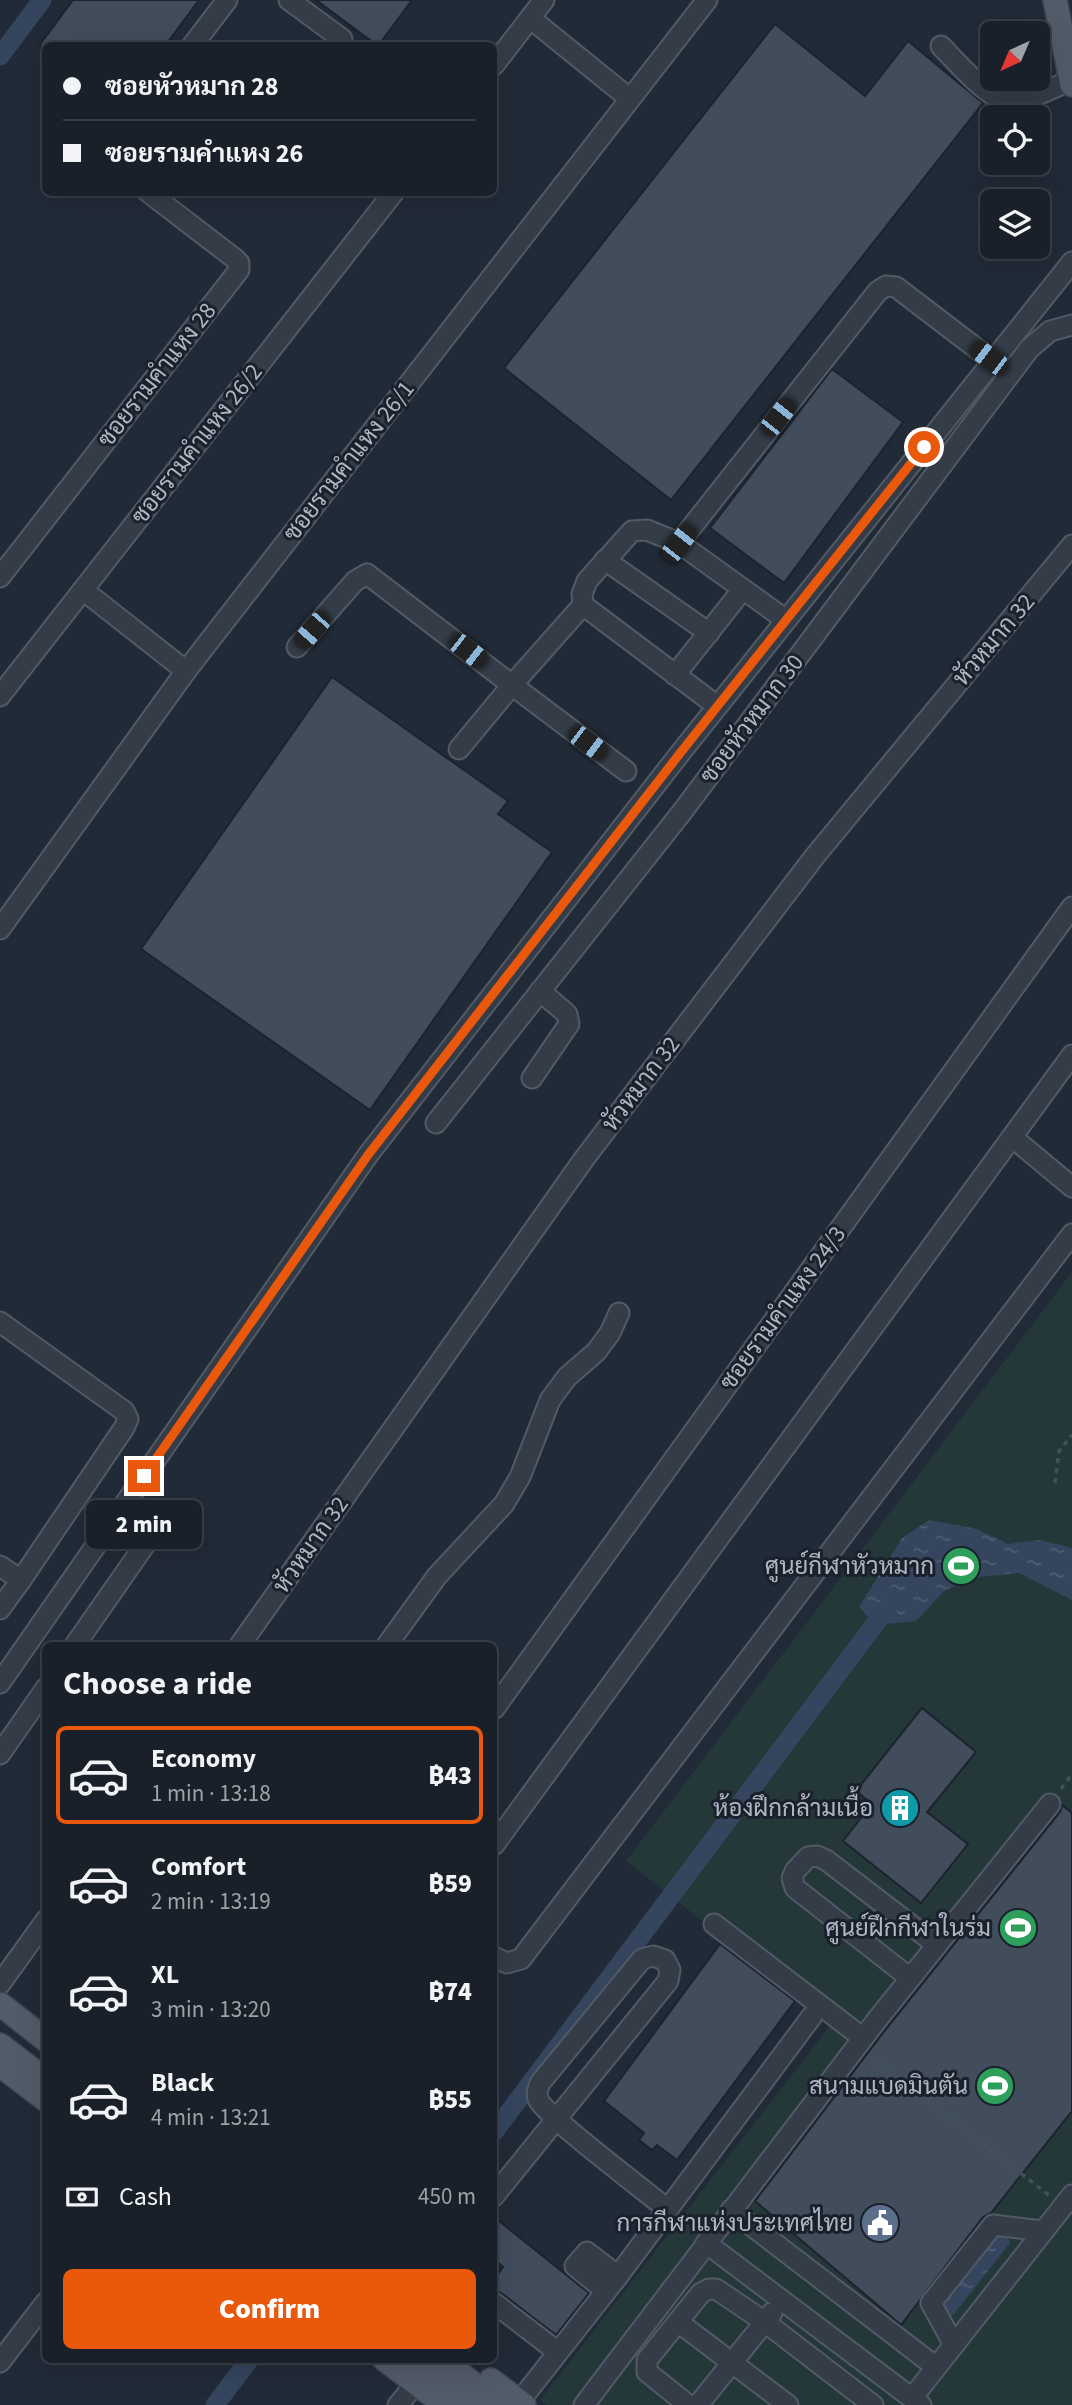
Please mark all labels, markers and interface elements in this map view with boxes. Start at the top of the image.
north arrow [980,21,1050,91]
map controls [980,21,1050,259]
text: ซอยหัวหมาก 28 [105,68,279,105]
button: locate [980,105,1050,175]
text: ซอยรามคำแหง 26 [105,135,303,172]
button: layers [980,189,1050,259]
street label: ซอยรามคำแหง 28 [89,295,225,455]
car [966,337,1013,379]
street label: ซอยรามคำแหง 26/2 [123,356,271,532]
street label: ซอยรามคำแหง 26/1 [275,373,423,549]
car [757,394,800,440]
route start [908,431,940,463]
car [658,520,701,566]
street label: หัวหมาก 32 [945,586,1043,694]
car [291,607,334,653]
car [445,630,492,672]
street label: ซอยหัวหมาก 30 [692,647,812,791]
car [565,722,612,764]
street label: หัวหมาก 32 [593,1029,689,1139]
street label: ซอยรามคำแหง 24/3 [711,1219,855,1397]
route end [128,1460,160,1492]
street label: หัวหมาก 32 [265,1489,357,1601]
callout: 2 min [86,1500,202,1550]
text: 2 min [116,1508,172,1541]
sports icon: ศูนย์กีฬาหัวหมาก [940,1545,982,1587]
place label: ศูนย์กีฬาหัวหมาก [765,1549,934,1584]
text: Choose a ride [63,1661,252,1707]
text: Economy [151,1740,256,1777]
icon: car [67,1744,130,1807]
text: ฿43 [428,1757,472,1794]
text: 1 min · 13:18 [151,1777,271,1810]
place label: ห้องฝึกกล้ามเนื้อ [713,1786,873,1826]
building icon: ห้องฝึกกล้ามเนื้อ [879,1787,921,1829]
text: Comfort [151,1848,246,1885]
icon: car [67,1852,130,1915]
text: ฿59 [428,1865,472,1902]
text: 2 min · 13:19 [151,1885,271,1918]
sports icon: ศูนย์ฝึกกีฬาในร่ม [997,1907,1039,1949]
place label: ศูนย์ฝึกกีฬาในร่ม [825,1911,991,1946]
text: XL [151,1956,179,1993]
icon: car [67,1960,130,2023]
text: ฿74 [428,1973,472,2010]
text: 3 min · 13:20 [151,1993,271,2026]
text: Black [151,2064,214,2101]
sports icon: สนามแบดมินตัน [974,2065,1016,2107]
icon: car [67,2068,130,2131]
place label: สนามแบดมินตัน [809,2069,968,2104]
text: ฿55 [428,2081,472,2118]
text: 4 min · 13:21 [151,2101,271,2134]
icon: cash [63,2178,101,2216]
text: Cash [119,2178,172,2215]
text: 450 m [418,2180,476,2213]
public building icon: การกีฬาแห่งประเทศไทย [859,2202,901,2244]
place label: การกีฬาแห่งประเทศไทย [616,2206,853,2241]
button: Confirm [63,2269,476,2349]

